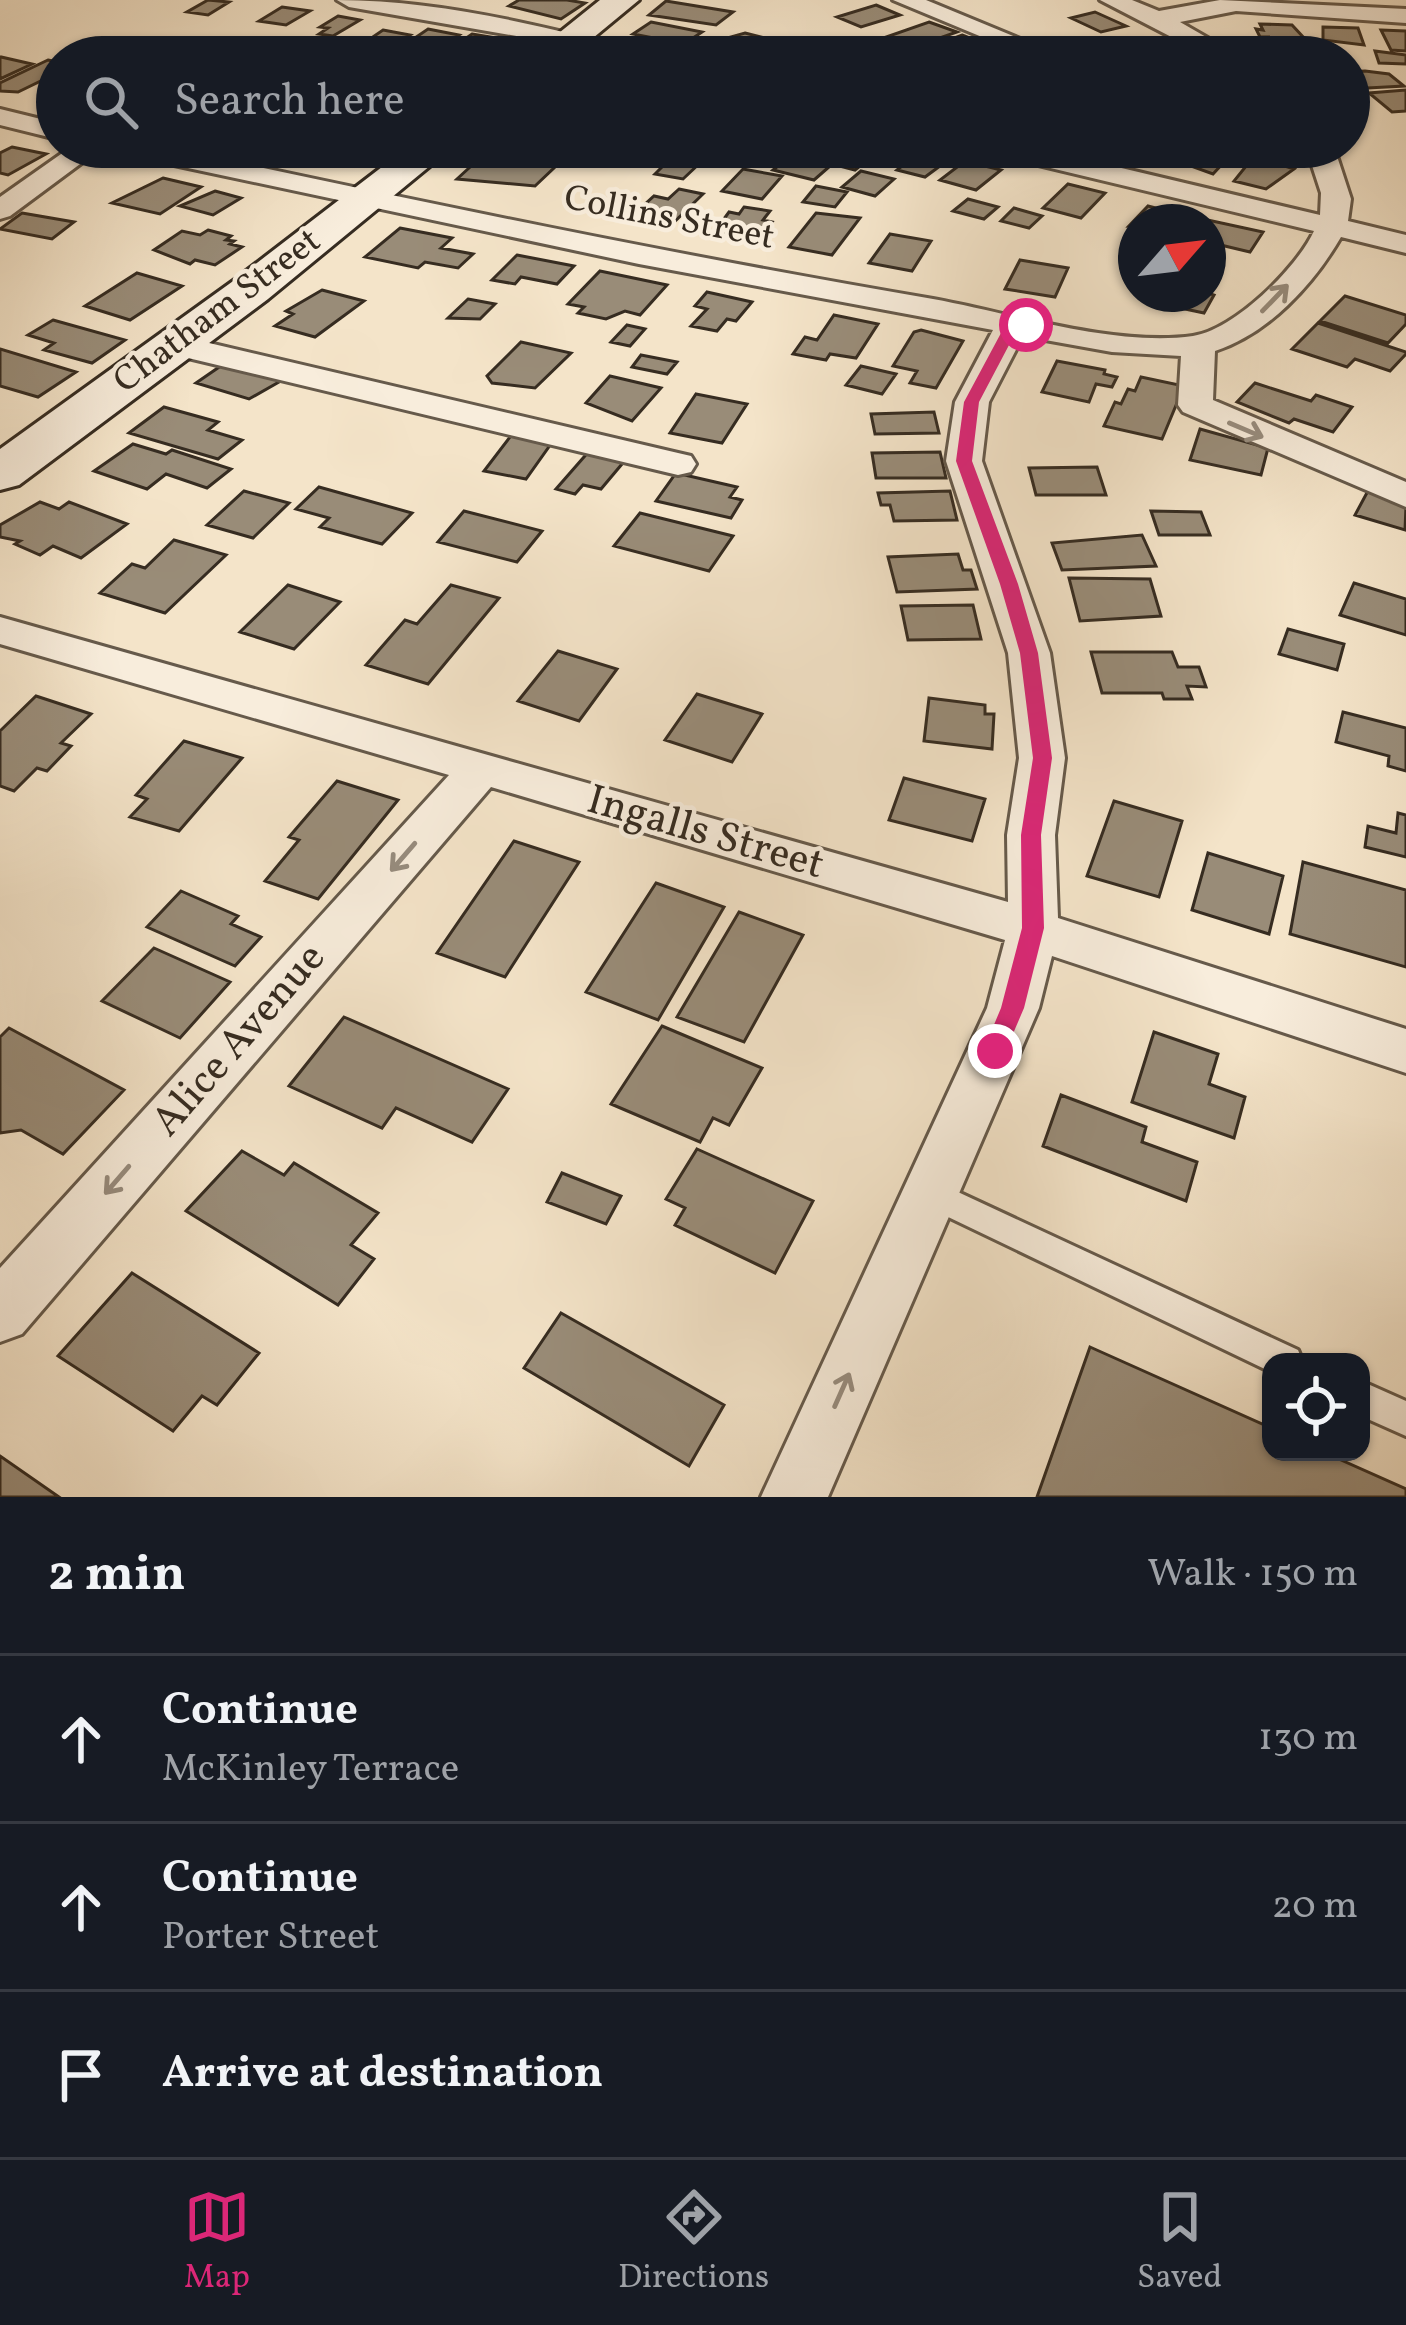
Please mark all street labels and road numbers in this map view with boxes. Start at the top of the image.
street label: Collins Street [560,174,778,264]
street label: Chatham Street [104,217,332,407]
street label: Ingalls Street [580,772,830,896]
street label: Alice Avenue [139,931,341,1151]

